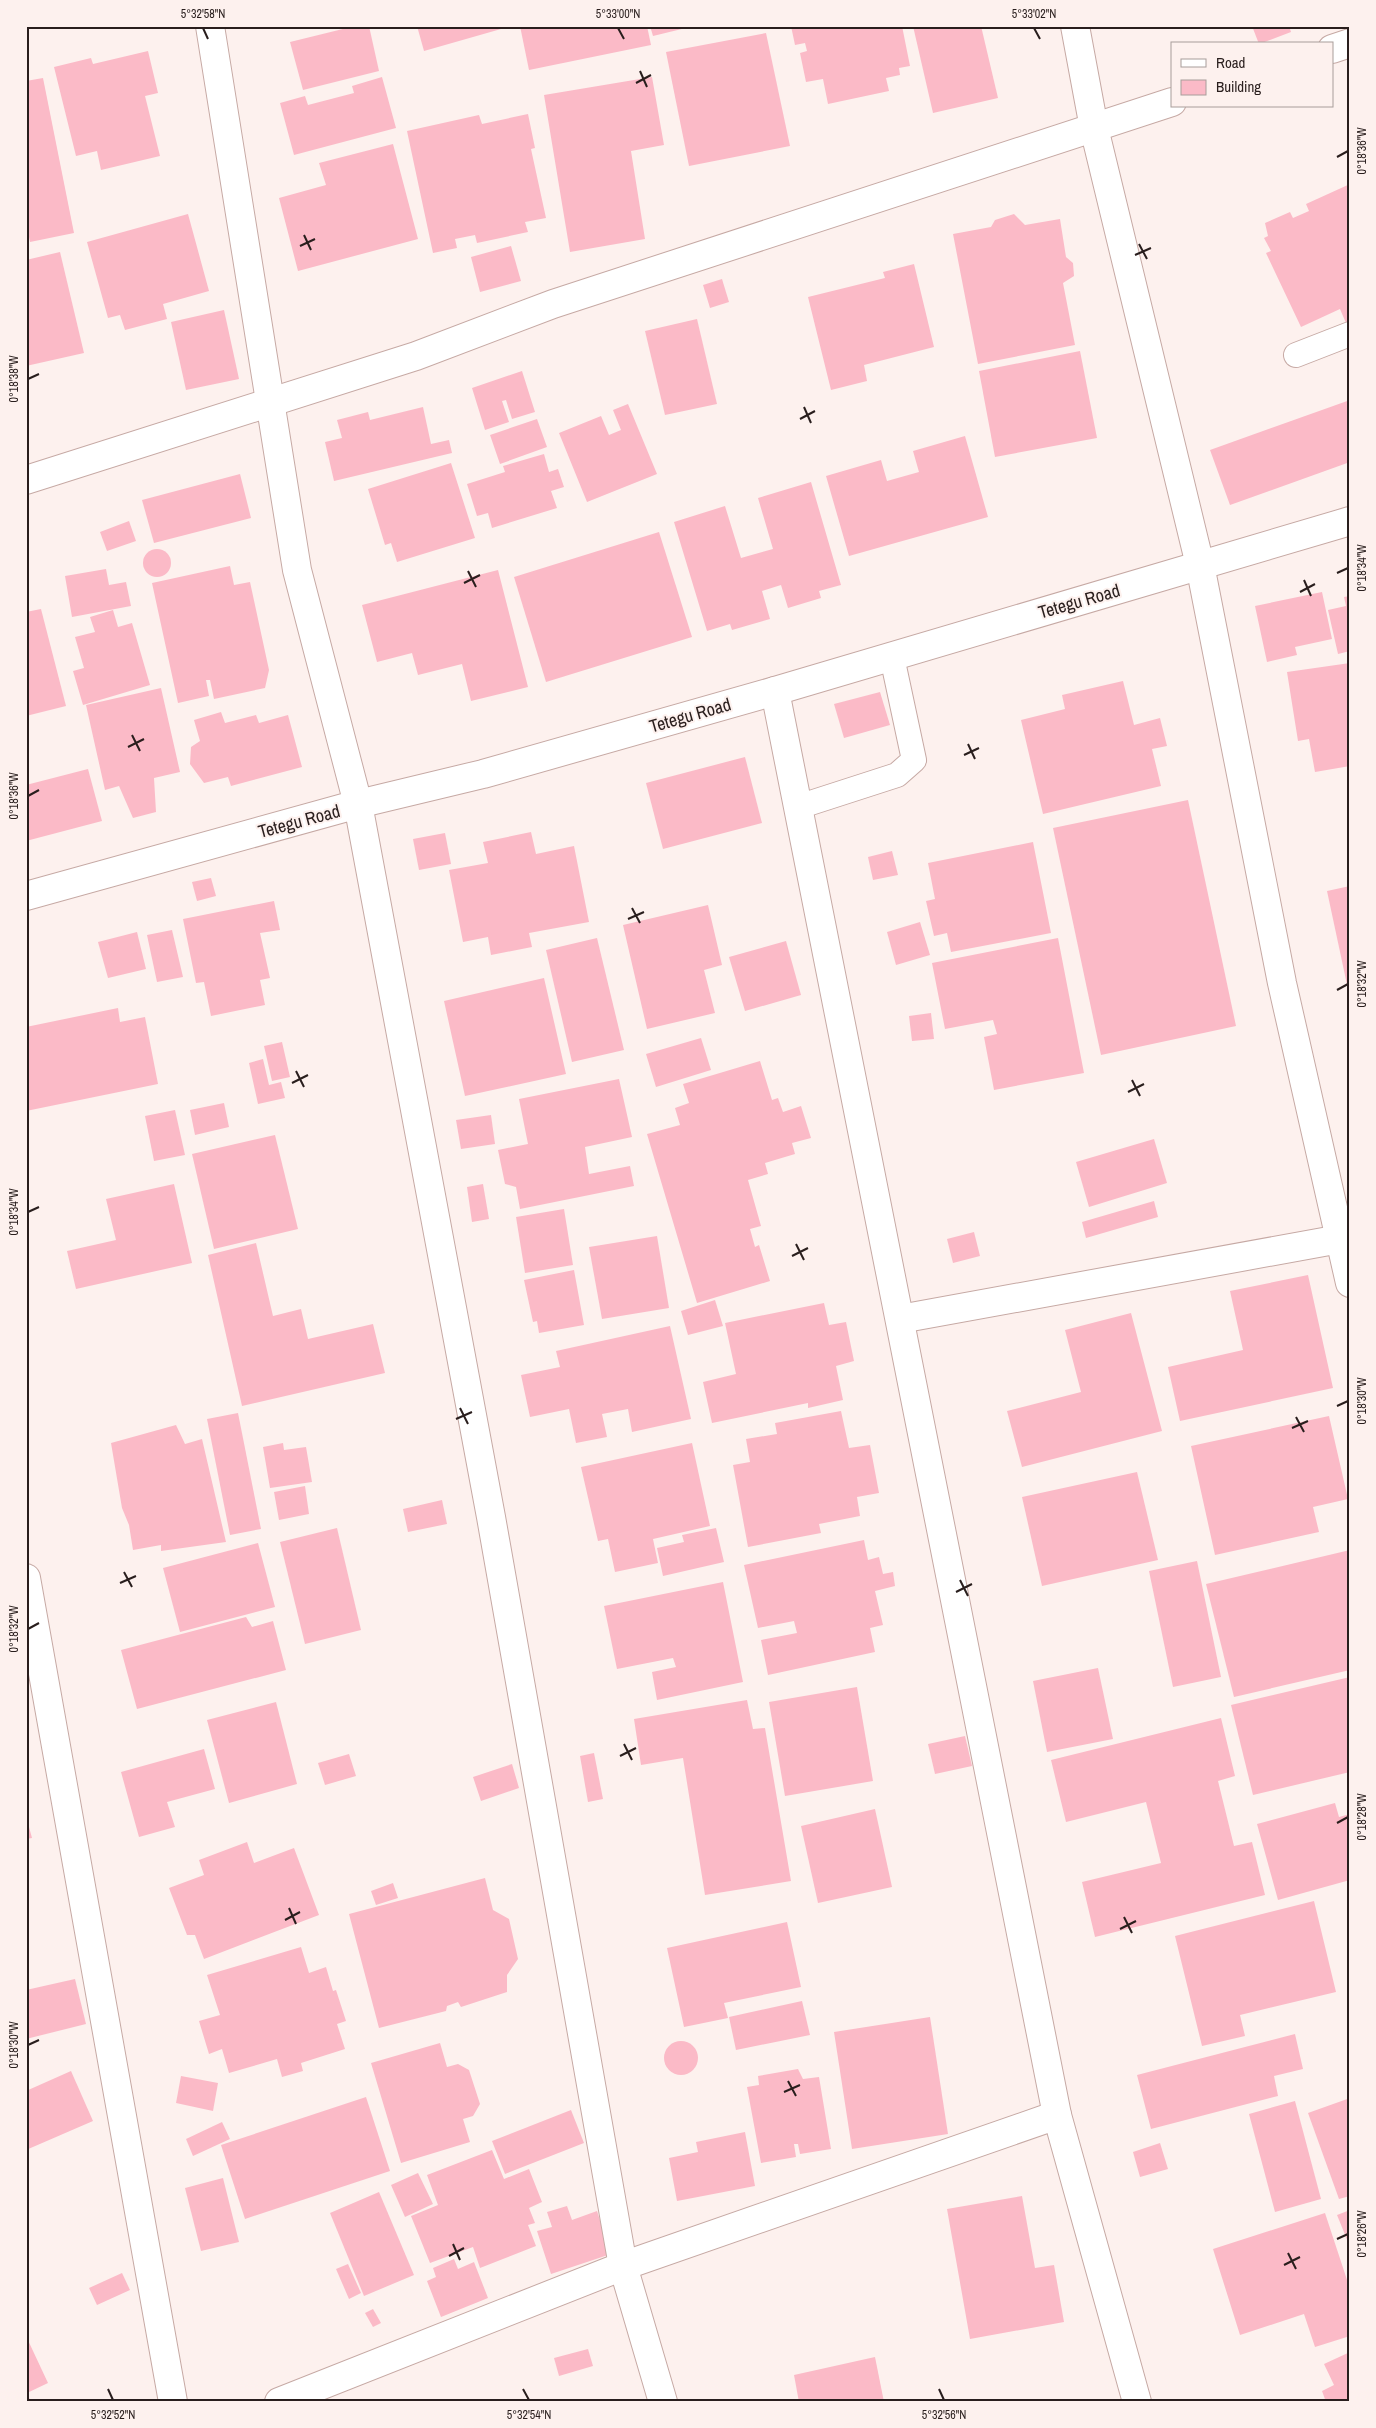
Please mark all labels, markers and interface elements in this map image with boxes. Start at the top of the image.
text: 5°32'58"N [181,6,225,22]
text: 5°33'00"N [596,6,640,22]
text: 5°33'02"N [1012,6,1056,22]
legend [1171,42,1334,108]
text: Road [1216,52,1245,73]
text: Building [1216,76,1261,97]
text: 0°18'36"W [1354,127,1370,174]
text: 0°18'38"W [6,355,22,402]
text: 0°18'34"W [1354,544,1370,591]
street label: Tetegu Road [1035,577,1123,625]
street label: Tetegu Road [646,691,734,739]
text: 0°18'36"W [6,772,22,819]
street label: Tetegu Road [255,798,343,844]
text: 0°18'32"W [1354,960,1370,1007]
text: 0°18'34"W [6,1188,22,1235]
text: 0°18'30"W [1354,1377,1370,1424]
text: 0°18'32"W [6,1605,22,1652]
text: 0°18'28"W [1354,1793,1370,1840]
text: 0°18'30"W [6,2021,22,2068]
text: 0°18'26"W [1354,2210,1370,2257]
text: 5°32'52"N [91,2407,135,2423]
text: 5°32'54"N [507,2407,551,2423]
text: 5°32'56"N [922,2407,966,2423]

